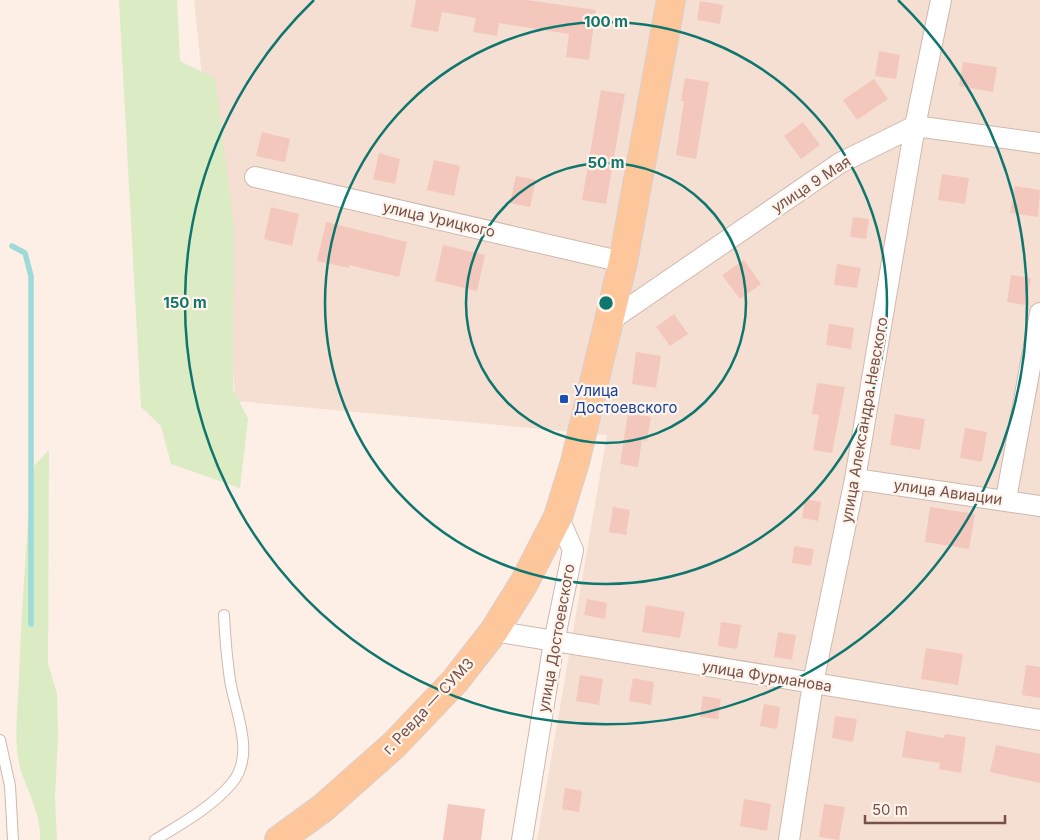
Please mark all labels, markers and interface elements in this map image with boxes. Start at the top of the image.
text: 100 m [584,12,628,31]
street label: улица 9 Мая [768,151,854,217]
text: 50 m [588,153,624,172]
street label: улица Урицкого [381,197,497,241]
text: 150 m [163,293,207,312]
centre of rings [597,294,615,312]
street label: улица Александра Невского [837,316,891,524]
place label: Улица Достоевского [574,381,677,417]
marker: Улица Достоевского [558,393,570,405]
street label: улица Авиации [892,475,1004,509]
street label: улица Достоевского [534,562,578,714]
street label: г. Ревда — СУМЗ [378,654,478,758]
street label: улица Фурманова [701,656,833,696]
scale bar [865,792,1005,824]
text: 50 m [872,800,908,819]

